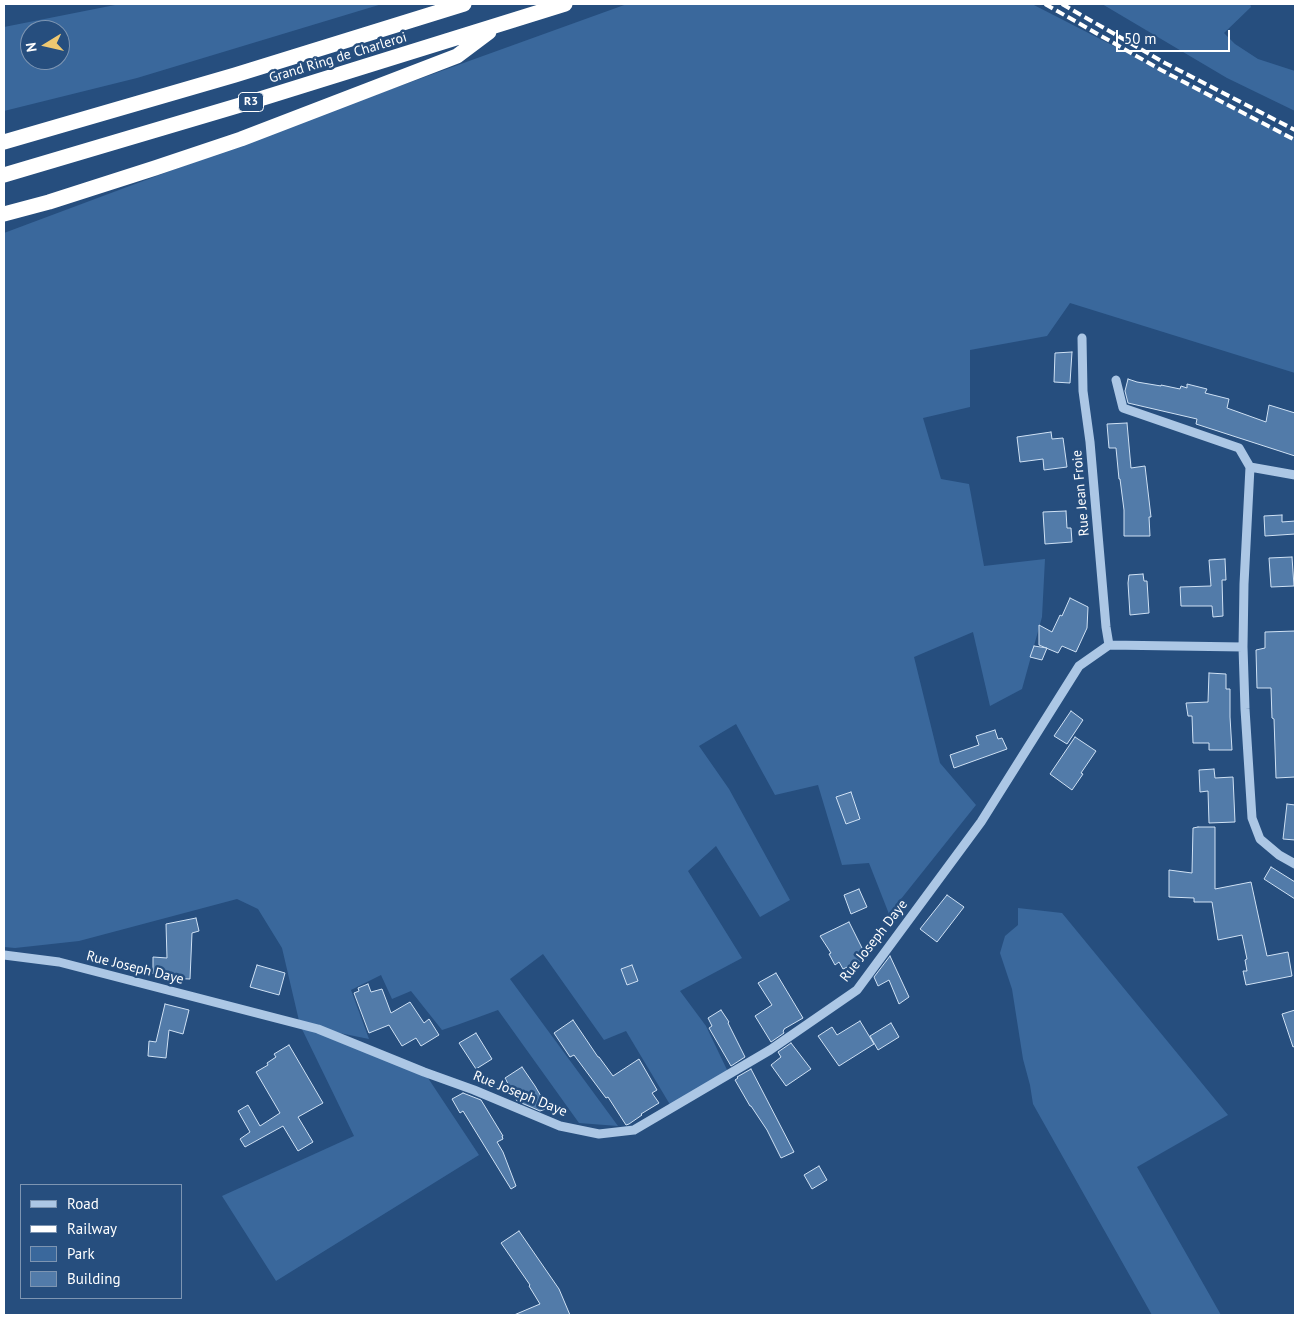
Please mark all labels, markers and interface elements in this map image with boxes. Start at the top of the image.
north arrow [20,20,70,70]
scale bar [1119,20,1233,52]
street label: Grand Ring de Charleroi [267,29,409,87]
text: 50 m [1124,29,1157,48]
text: N [22,41,41,53]
road number: R3 [238,92,264,111]
street label: Rue Jean Froie [1069,449,1093,537]
street label: Rue Joseph Daye [837,897,911,985]
street label: Rue Joseph Daye [85,948,185,988]
street label: Rue Joseph Daye [471,1068,569,1120]
legend [20,1184,182,1299]
text: Road [67,1194,99,1213]
text: Railway [67,1219,117,1238]
text: Park [67,1244,95,1263]
text: Building [67,1269,121,1288]

